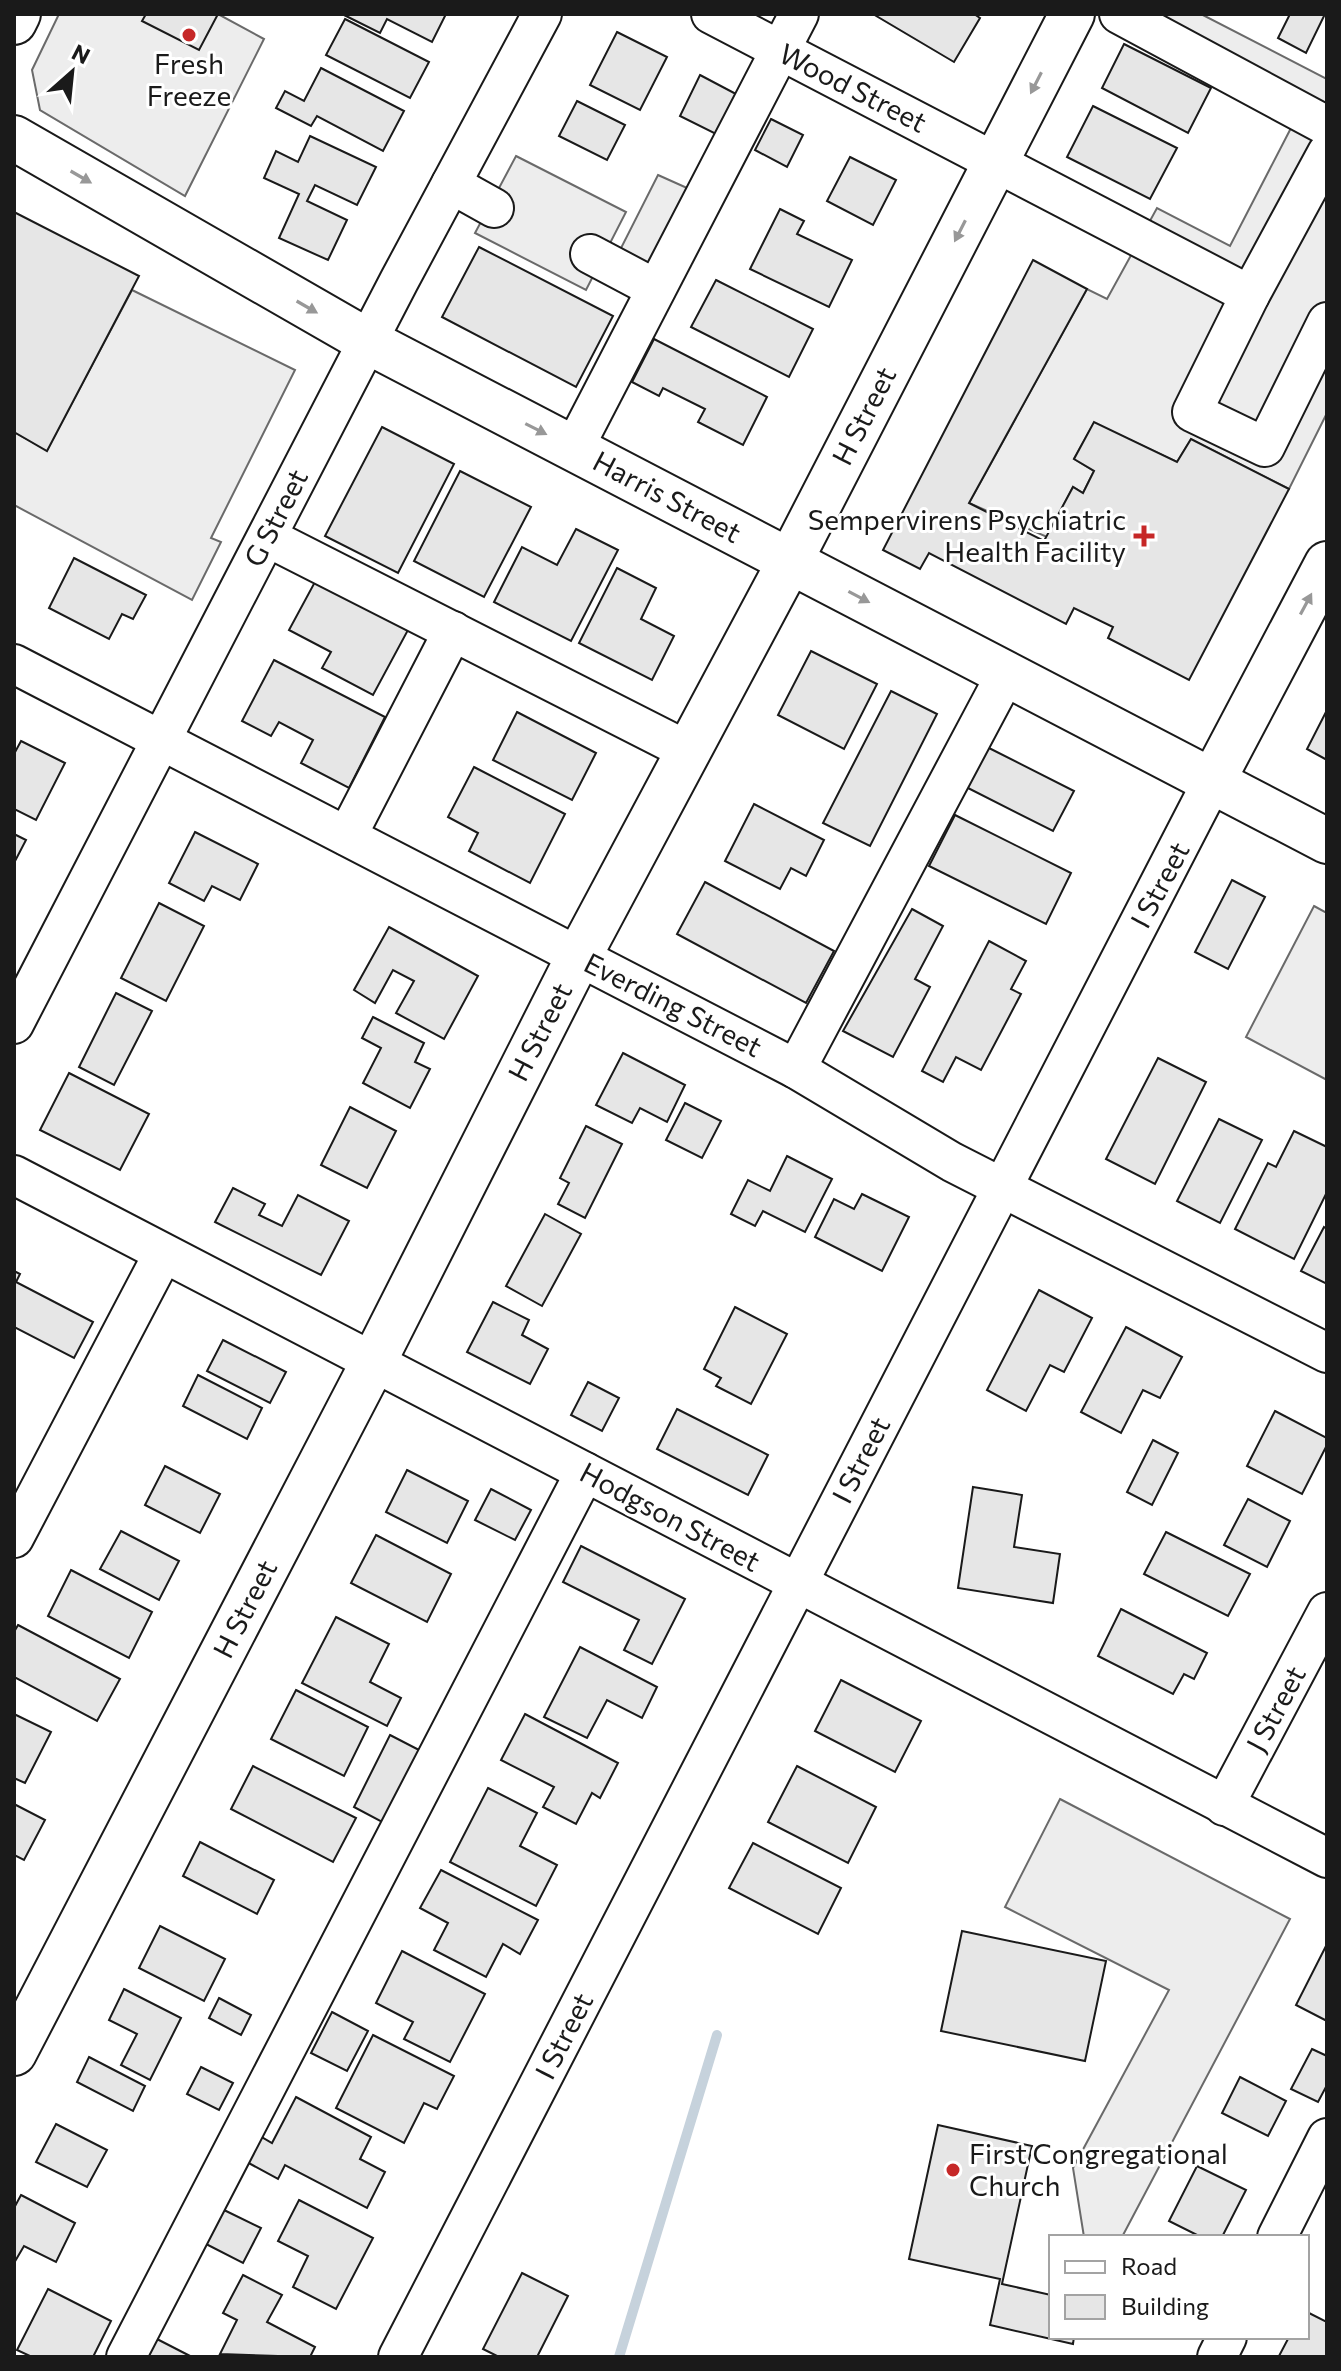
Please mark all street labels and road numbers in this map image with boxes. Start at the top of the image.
street label: Wood Street [774,35,933,139]
street label: H Street [824,361,902,470]
street label: Harris Street [588,443,747,549]
street label: G Street [236,463,314,572]
street label: I Street [1122,836,1196,933]
street label: Everding Street [579,945,768,1063]
street label: H Street [500,977,578,1086]
street label: I Street [824,1411,896,1508]
street label: Hodgson Street [575,1454,766,1578]
street label: H Street [205,1554,283,1663]
street label: J Street [1238,1660,1312,1757]
street label: I Street [527,1987,599,2084]

